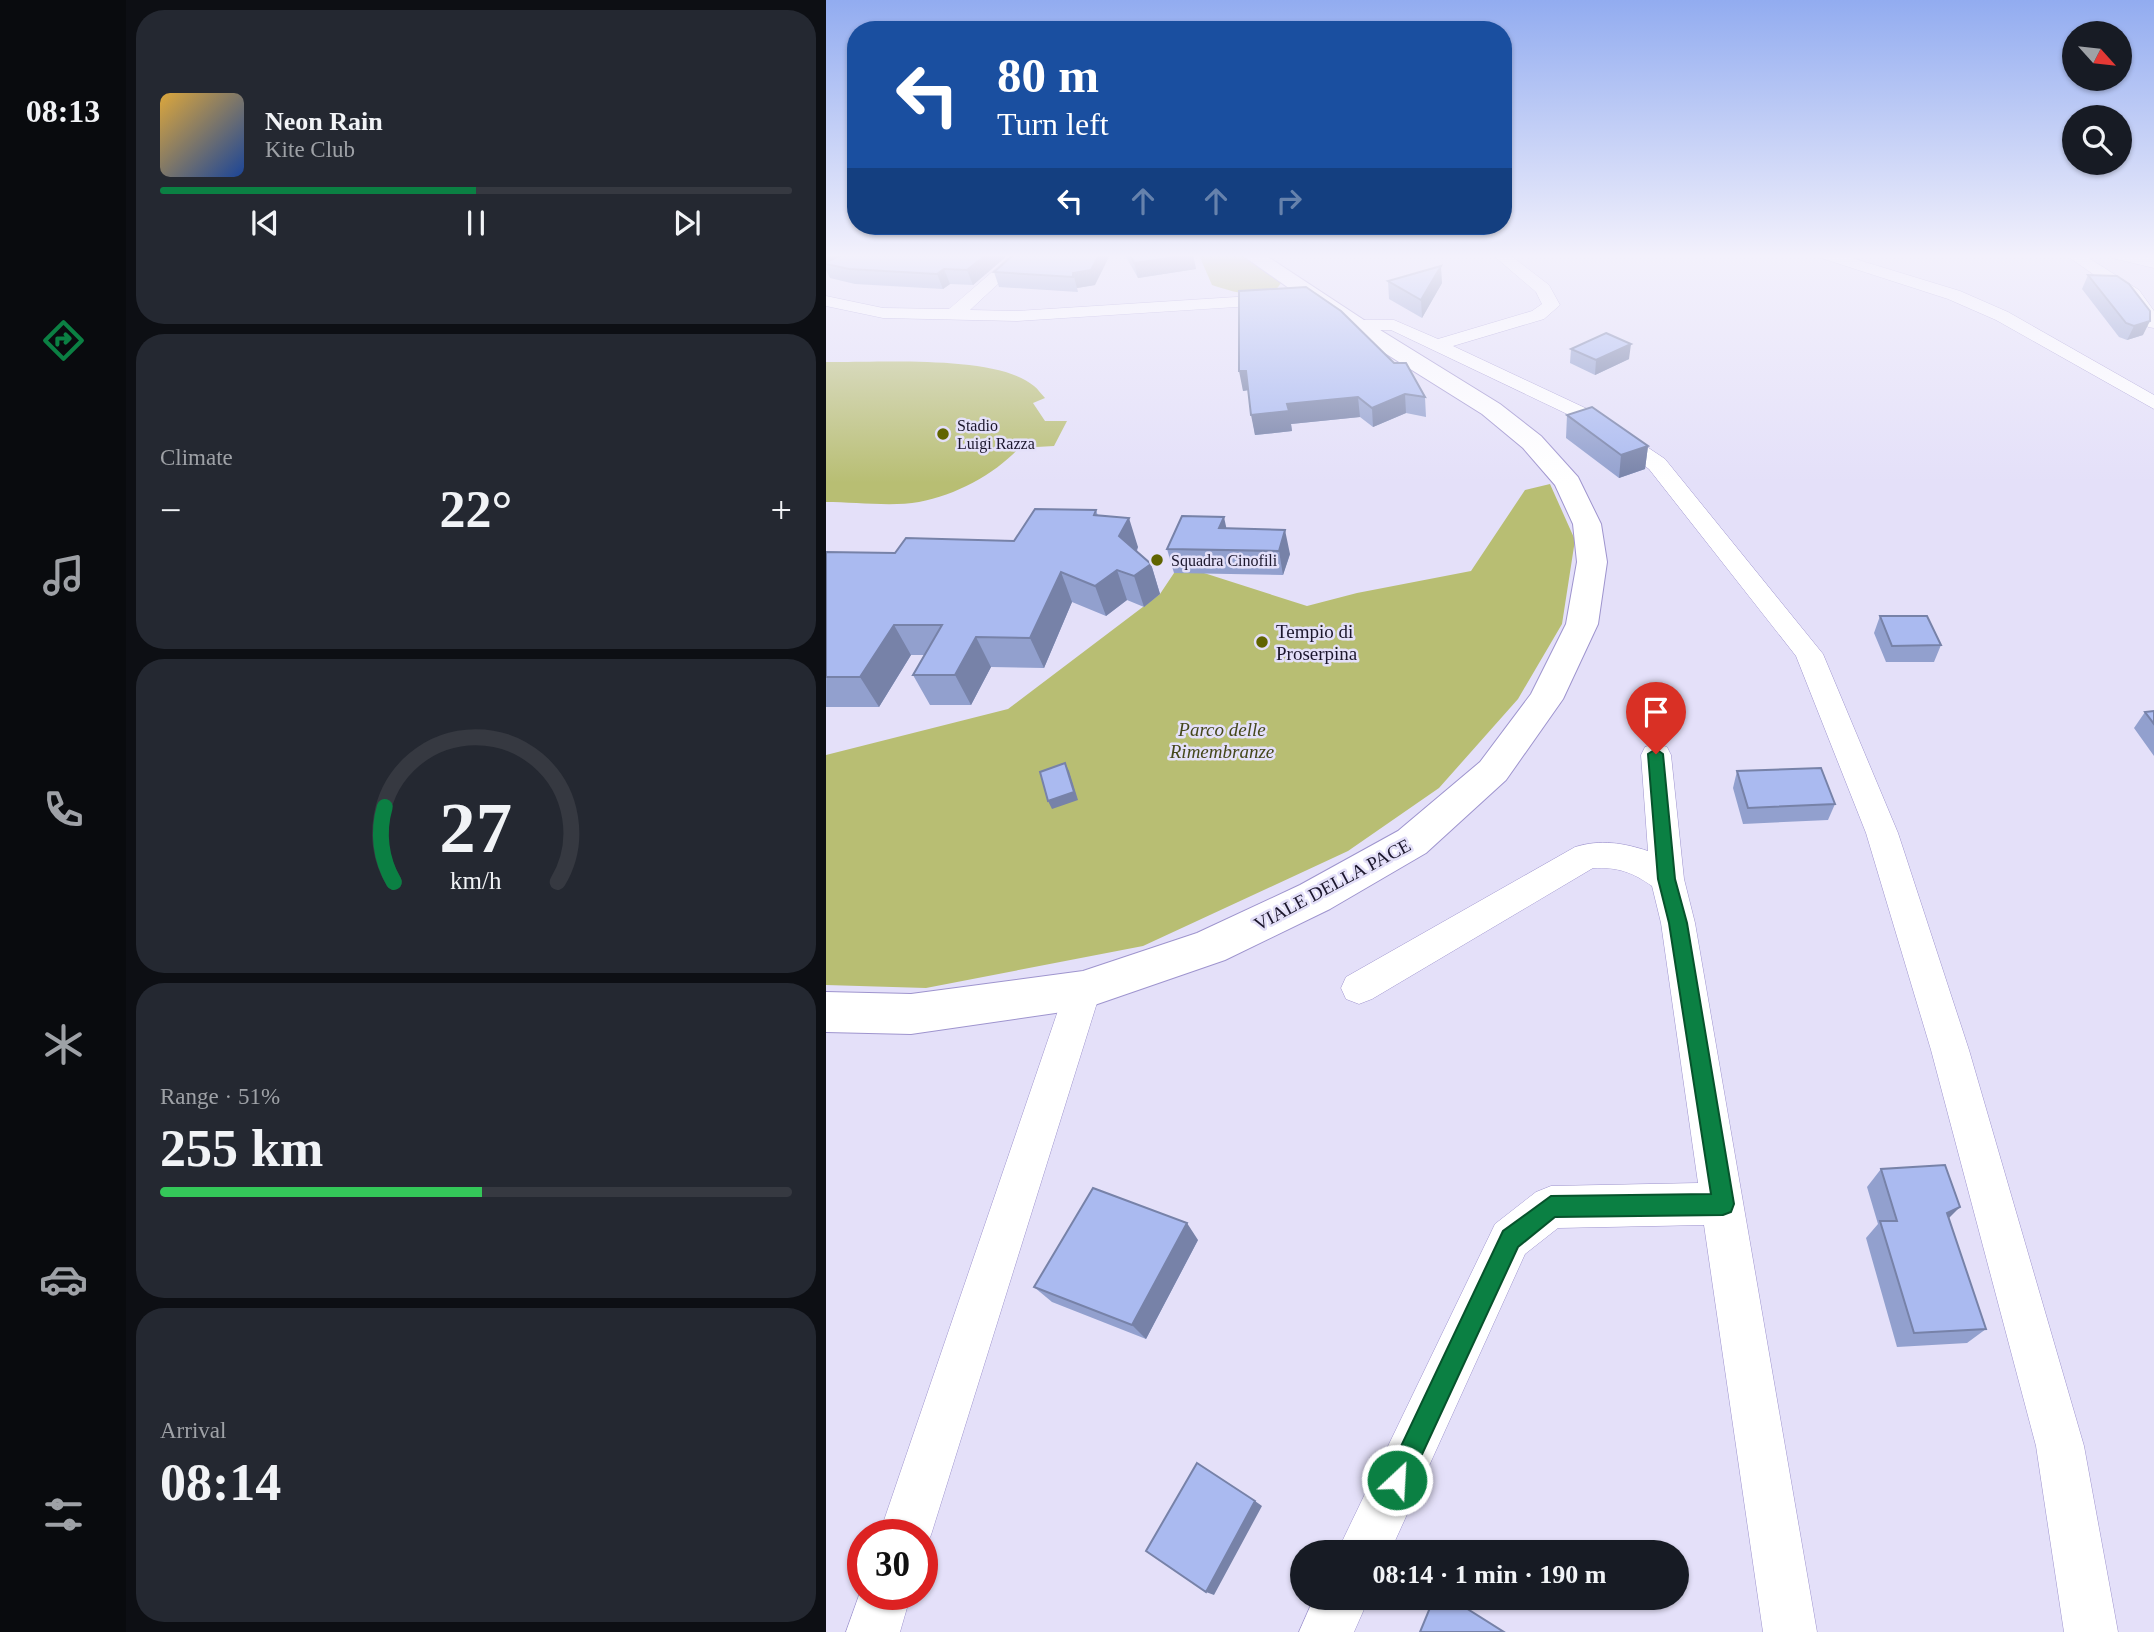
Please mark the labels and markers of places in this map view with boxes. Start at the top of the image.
place label: Stadio Luigi Razza [957,417,1035,453]
marker: Stadio Luigi Razza [935,426,951,442]
marker: Squadra Cinofili [1149,552,1165,568]
place label: Squadra Cinofili [1171,552,1278,570]
place label: Tempio di Proserpina [1276,621,1358,664]
marker: Tempio di Proserpina [1254,634,1270,650]
pin [1626,682,1686,754]

